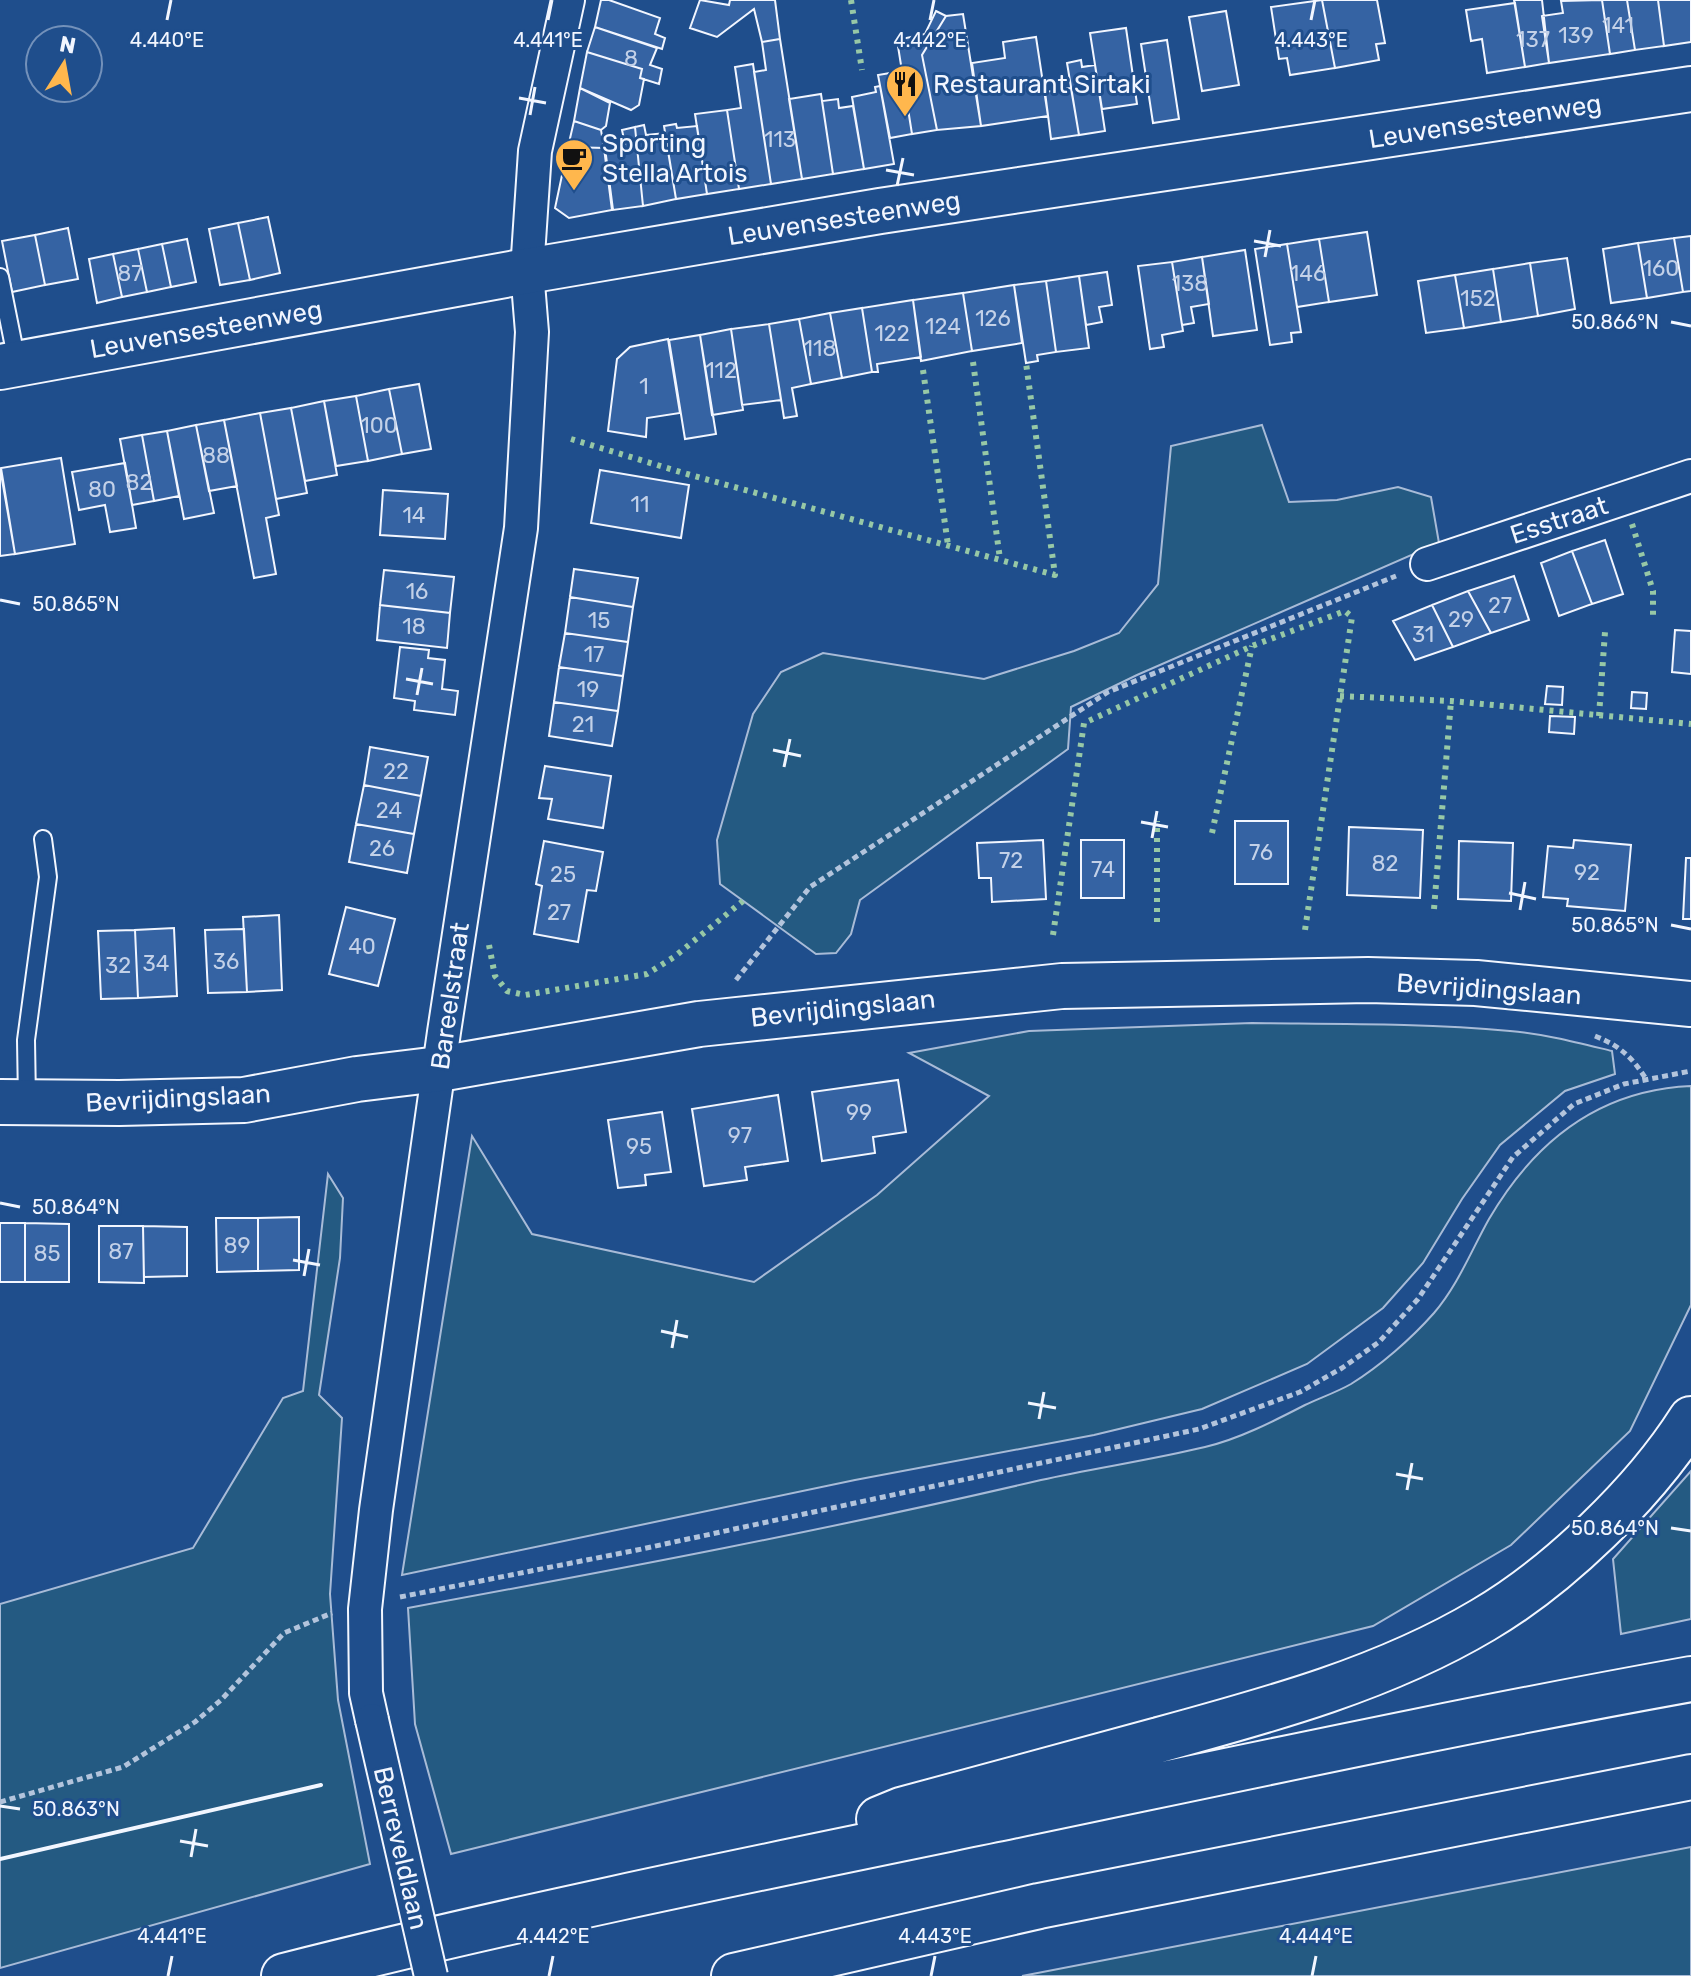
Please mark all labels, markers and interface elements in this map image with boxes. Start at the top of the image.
house number: 141 [1602,12,1634,39]
house number: 139 [1558,22,1594,49]
north arrow [24,24,104,104]
house number: 137 [1516,26,1550,53]
text: 4.440°E [130,28,204,52]
text: 4.441°E [513,28,583,52]
text: 4.442°E [893,28,967,52]
text: 4.443°E [1274,28,1348,52]
text: N [57,30,78,60]
house number: 8 [624,45,638,72]
restaurant icon: Restaurant Sirtaki [884,63,926,118]
place label: Restaurant Sirtaki [933,69,1151,100]
street label: Leuvensesteenweg [1366,88,1604,155]
house number: 113 [764,126,796,153]
place label: Sporting Stella Artois [602,128,748,189]
cafe icon: Sporting Stella Artois [553,137,595,192]
street label: Leuvensesteenweg [725,185,963,252]
house number: 160 [1643,255,1679,282]
house number: 87 [117,260,143,287]
house number: 146 [1290,260,1326,287]
house number: 138 [1172,270,1208,297]
house number: 152 [1460,285,1496,312]
street label: Leuvensesteenweg [88,294,325,365]
house number: 126 [975,305,1011,332]
text: 50.866°N [1571,310,1659,334]
house number: 124 [925,313,961,340]
house number: 122 [874,320,910,347]
house number: 118 [804,335,836,362]
house number: 112 [705,357,737,384]
house number: 1 [639,373,649,400]
house number: 100 [360,412,398,439]
house number: 88 [202,442,230,469]
house number: 82 [126,469,152,496]
house number: 80 [88,476,116,503]
street label: Esstraat [1506,490,1612,551]
house number: 11 [631,491,649,518]
house number: 14 [402,502,426,529]
house number: 16 [406,578,428,605]
text: 50.865°N [32,592,120,616]
house number: 27 [1488,592,1512,619]
house number: 29 [1448,606,1474,633]
house number: 15 [588,607,610,634]
house number: 18 [402,613,426,640]
house number: 31 [1412,621,1434,648]
house number: 17 [584,641,604,668]
house number: 19 [577,676,599,703]
house number: 21 [572,711,594,738]
house number: 22 [383,758,409,785]
house number: 24 [376,797,402,824]
house number: 26 [369,835,395,862]
house number: 76 [1249,839,1273,866]
house number: 72 [999,847,1023,874]
house number: 82 [1372,850,1398,877]
house number: 74 [1091,856,1115,883]
house number: 92 [1574,859,1600,886]
house number: 25 [550,861,576,888]
house number: 27 [547,899,571,926]
text: 50.865°N [1571,913,1659,937]
street label: Bareelstraat [425,920,476,1072]
house number: 40 [348,933,376,960]
house number: 36 [213,948,239,975]
house number: 34 [143,950,169,977]
house number: 32 [105,952,131,979]
street label: Bevrijdingslaan [1395,968,1583,1011]
street label: Bevrijdingslaan [749,983,937,1034]
street label: Bevrijdingslaan [84,1078,272,1119]
house number: 99 [846,1099,872,1126]
house number: 97 [728,1122,752,1149]
house number: 95 [626,1133,652,1160]
text: 50.864°N [32,1195,120,1219]
house number: 89 [223,1232,251,1259]
house number: 87 [108,1238,134,1265]
house number: 85 [33,1240,61,1267]
text: 50.864°N [1571,1516,1659,1540]
street label: Berreveldlaan [367,1763,434,1933]
text: 50.863°N [32,1797,120,1821]
text: 4.441°E [137,1924,207,1948]
text: 4.442°E [516,1924,590,1948]
text: 4.443°E [898,1924,972,1948]
text: 4.444°E [1279,1924,1353,1948]

